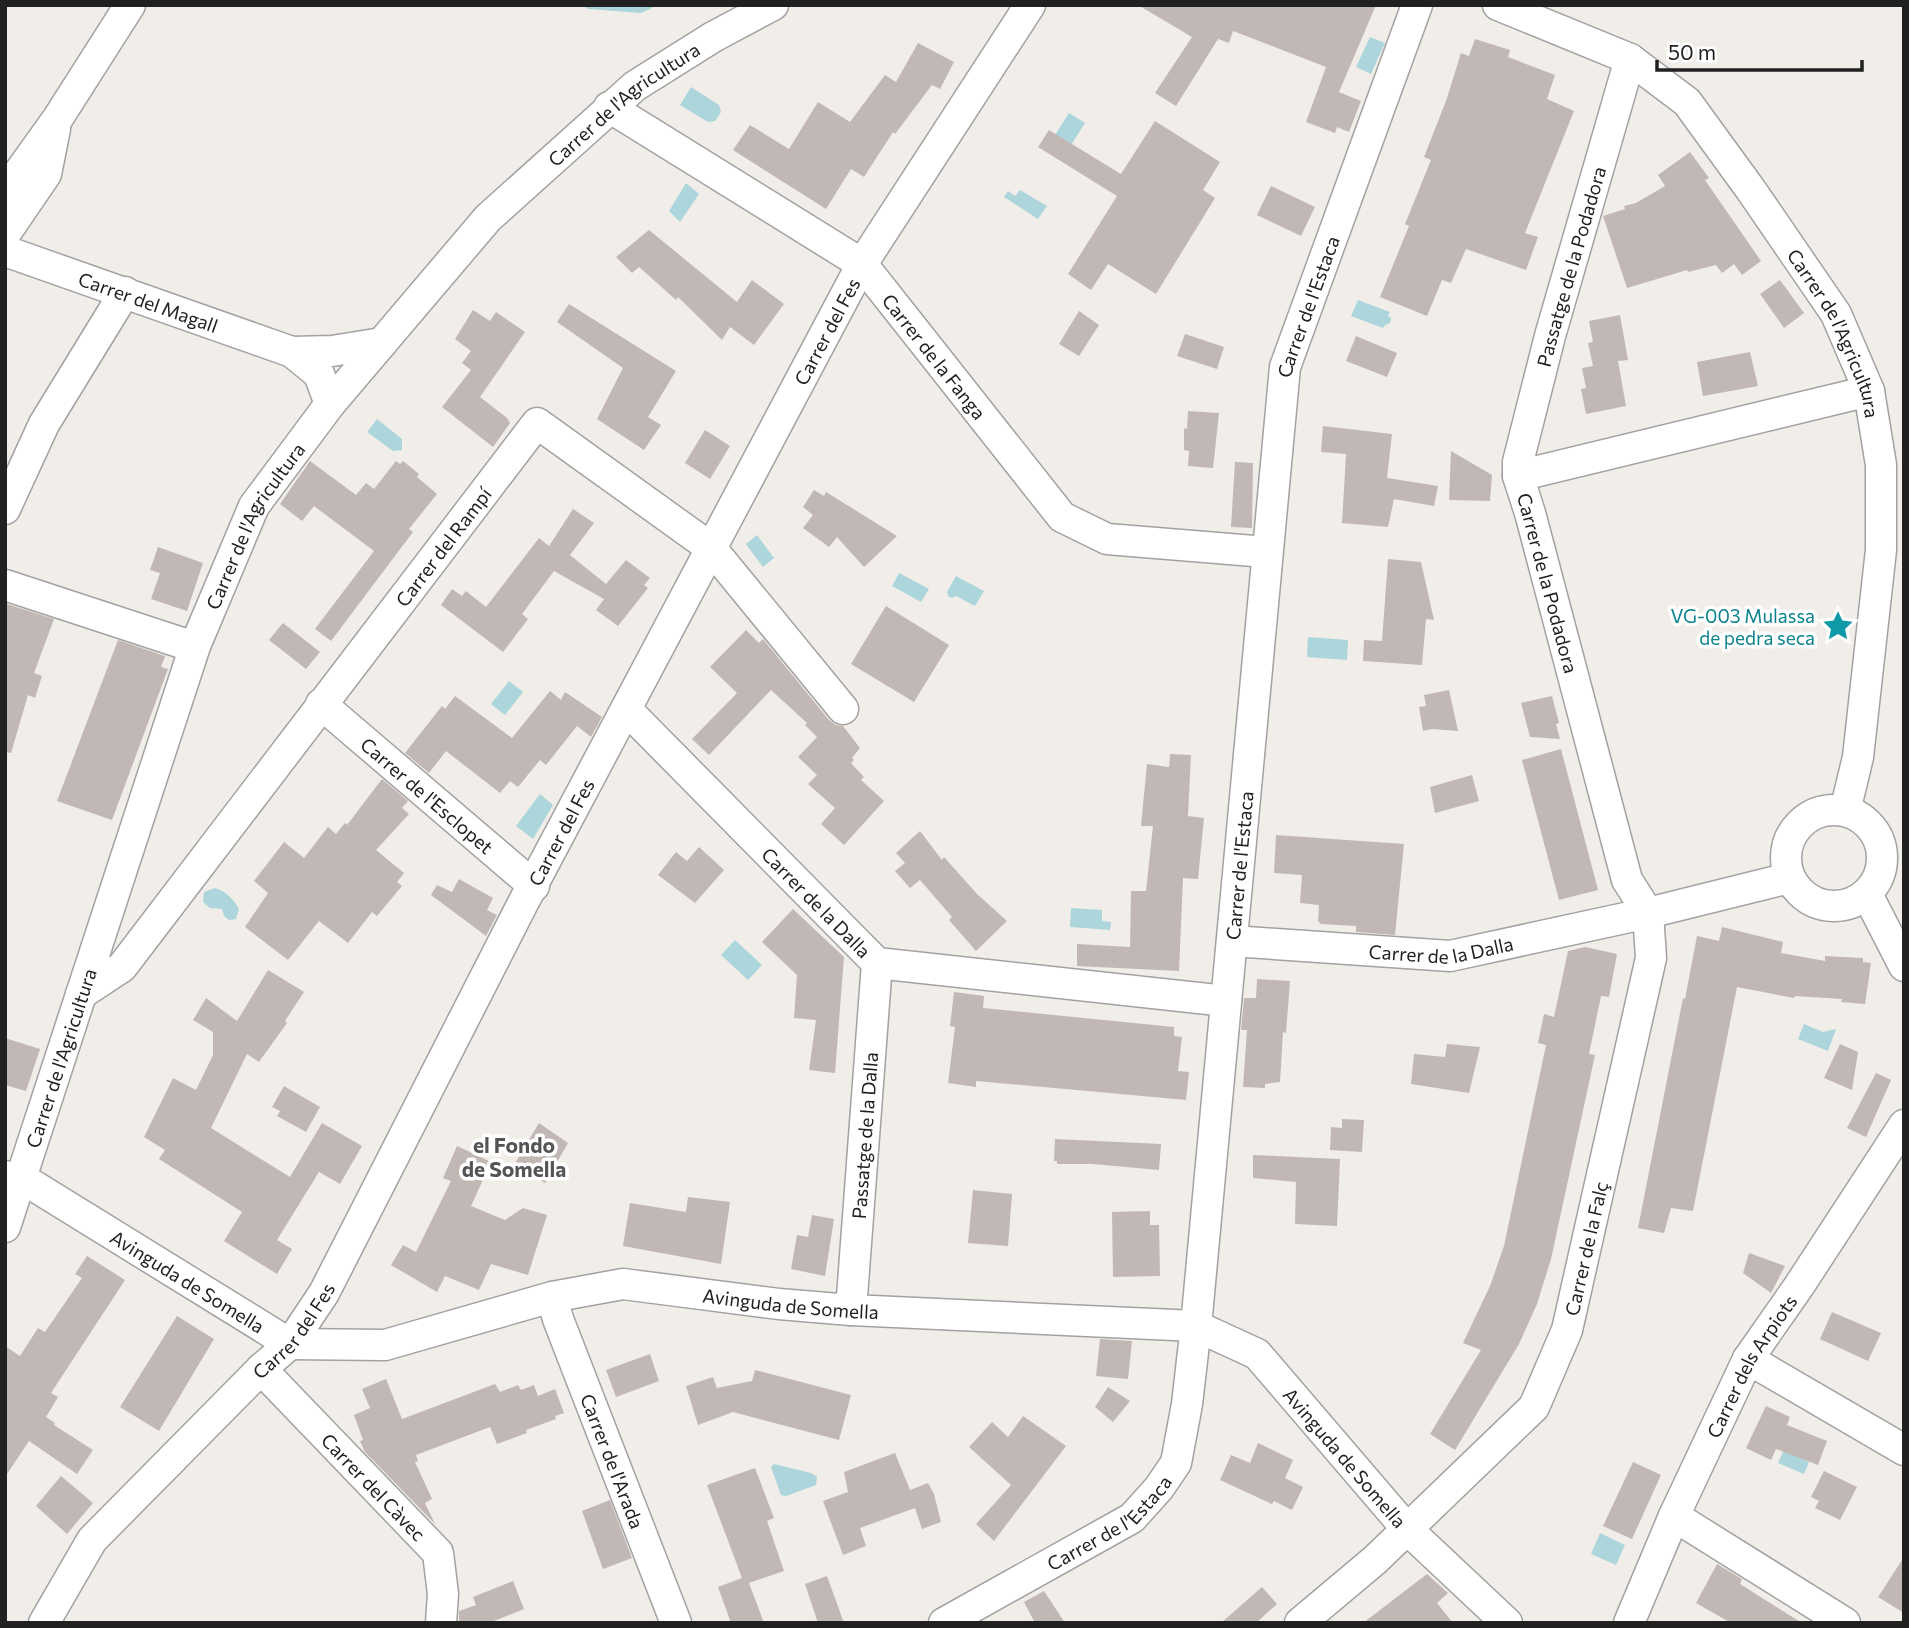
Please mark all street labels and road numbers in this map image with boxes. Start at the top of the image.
street label: Carrer de l'Agricultura [543,37,704,171]
street label: Passatge de la Podadora [1531,164,1610,369]
street label: Carrer de l'Estaca [1273,232,1343,378]
street label: Carrer de l'Agricultura [1783,244,1885,419]
street label: Carrer del Magall [76,266,221,337]
street label: Carrer del Fes [789,274,864,389]
street label: Carrer de la Fanga [878,289,991,423]
street label: Carrer de l'Agricultura [200,438,309,613]
street label: Carrer del Rampí [390,481,496,611]
street label: Carrer de la Podadora [1513,490,1583,676]
street label: Carrer de l'Esclopet [357,732,498,858]
street label: Carrer del Fes [523,775,598,889]
street label: Carrer de l'Estaca [1220,790,1257,941]
street label: Carrer de la Dalla [757,842,876,962]
street label: Carrer de la Dalla [1368,931,1515,968]
street label: Carrer de l'Agricultura [20,965,100,1150]
street label: Passatge de la Dalla [846,1051,882,1220]
street label: Carrer de la Falç [1559,1179,1612,1318]
street label: Avinguda de Somella [107,1225,269,1337]
street label: Carrer del Fes [247,1279,339,1383]
street label: Avinguda de Somella [701,1283,879,1323]
street label: Carrer dels Arpiots [1701,1290,1801,1441]
street label: Avinguda de Somella [1279,1383,1412,1532]
street label: Carrer de l'Arada [577,1390,650,1532]
street label: Carrer del Càvec [317,1428,431,1545]
street label: Carrer de l'Estaca [1043,1471,1176,1575]

